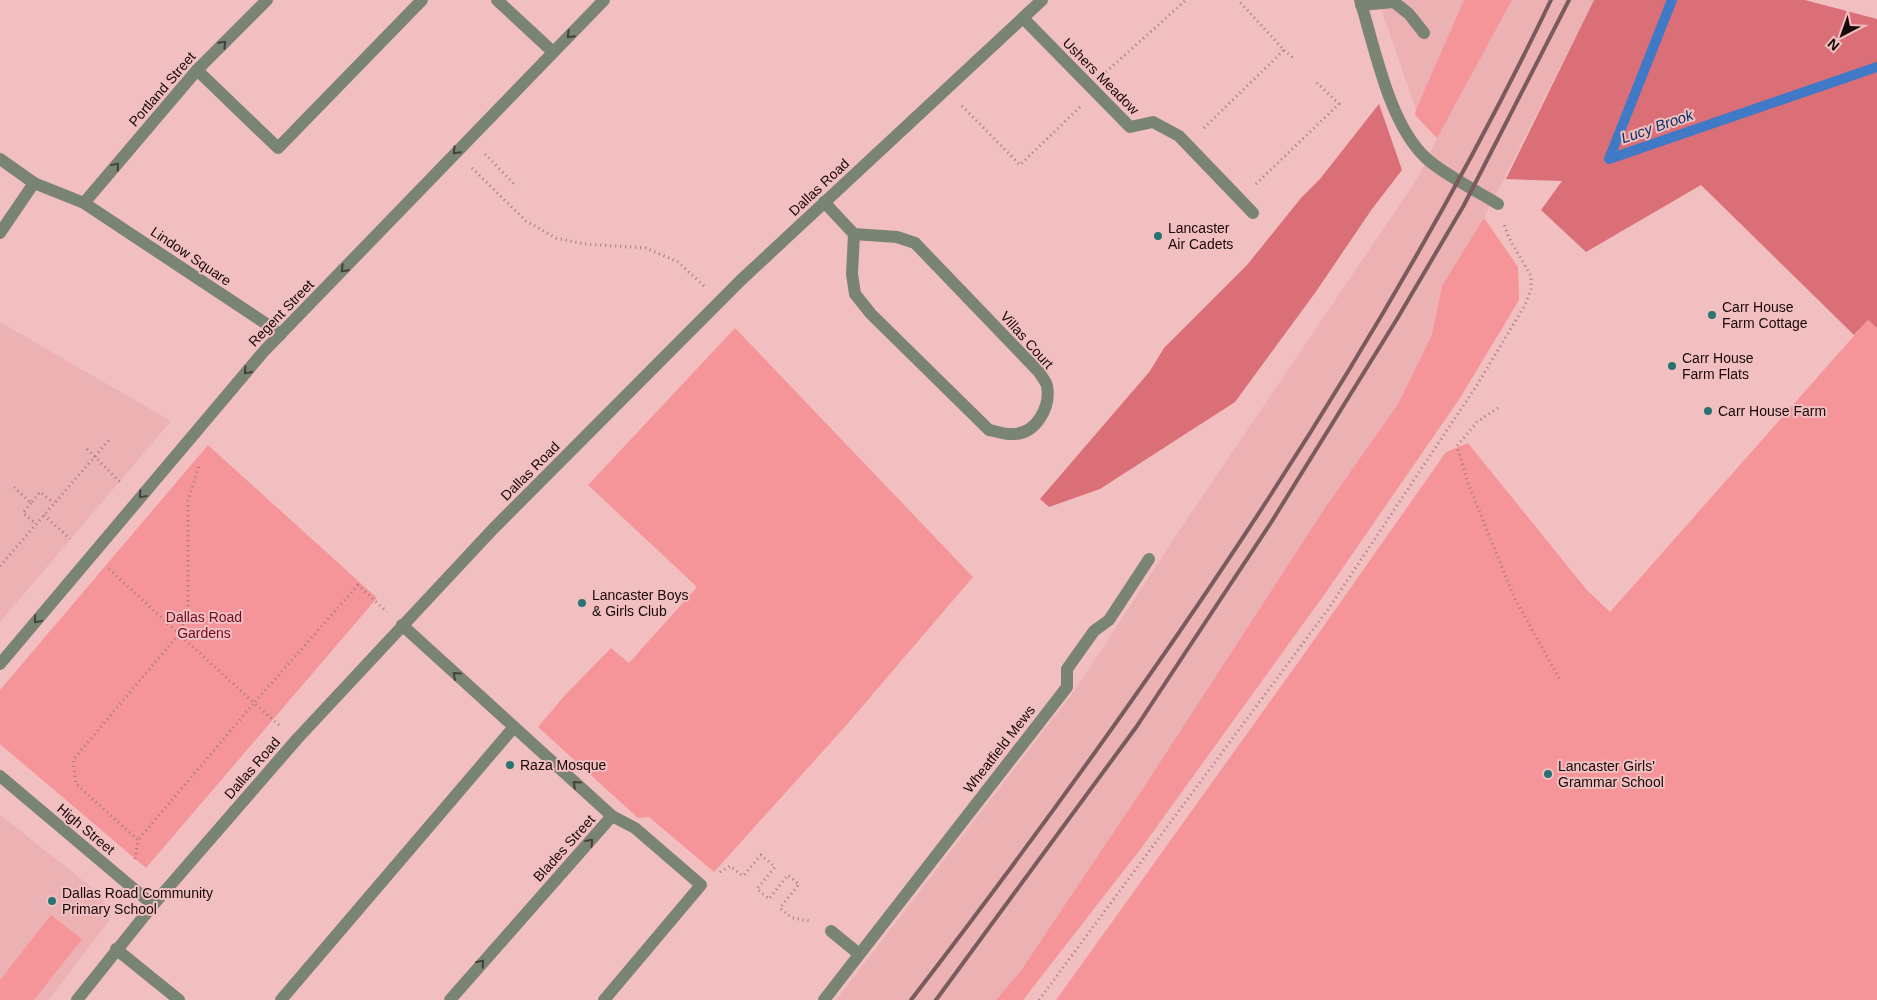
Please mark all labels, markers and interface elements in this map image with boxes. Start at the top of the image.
north arrow [1817,10,1867,60]
one-way arrow [567,30,576,39]
street label: Ushers Meadow [1060,35,1143,118]
text: N [1824,35,1843,54]
one-way arrow [217,41,226,50]
street label: Portland Street [125,48,199,129]
water label: Lucy Brook [1619,105,1697,146]
one-way arrow [453,145,462,154]
street label: Dallas Road [786,155,852,219]
one-way arrow [110,163,119,172]
place label: Lancaster Air Cadets [1168,220,1233,252]
street label: Lindow Square [148,223,234,289]
marker: Lancaster Air Cadets [1152,230,1164,242]
one-way arrow [341,263,350,272]
street label: Regent Street [245,276,317,350]
place label: Carr House Farm Cottage [1722,299,1808,331]
street label: Villas Court [997,308,1057,372]
marker: Carr House Farm Cottage [1706,309,1718,321]
place label: Carr House Farm Flats [1682,350,1754,382]
marker: Carr House Farm Flats [1666,360,1678,372]
one-way arrow [244,366,253,375]
place label: Carr House Farm [1718,403,1826,419]
marker: Carr House Farm [1702,405,1714,417]
street label: Dallas Road [497,438,563,504]
one-way arrow [139,489,147,498]
place label: Lancaster Boys & Girls Club [592,587,689,619]
marker: Lancaster Boys & Girls Club [576,597,588,609]
park label: Dallas Road Gardens [166,609,242,641]
one-way arrow [34,614,43,623]
one-way arrow [452,671,461,680]
street label: Wheatfield Mews [960,702,1038,796]
street label: Dallas Road [221,734,283,802]
place label: Raza Mosque [520,757,607,773]
place label: Lancaster Girls' Grammar School [1558,758,1664,790]
marker: Raza Mosque [504,759,516,771]
marker: Lancaster Girls' Grammar School [1542,768,1554,780]
one-way arrow [573,780,582,789]
street label: High Street [54,800,118,858]
street label: Blades Street [530,811,598,885]
one-way arrow [584,838,593,847]
place label: Dallas Road Community Primary School [62,885,213,917]
marker: Dallas Road Community Primary School [46,895,58,907]
one-way arrow [476,960,484,969]

